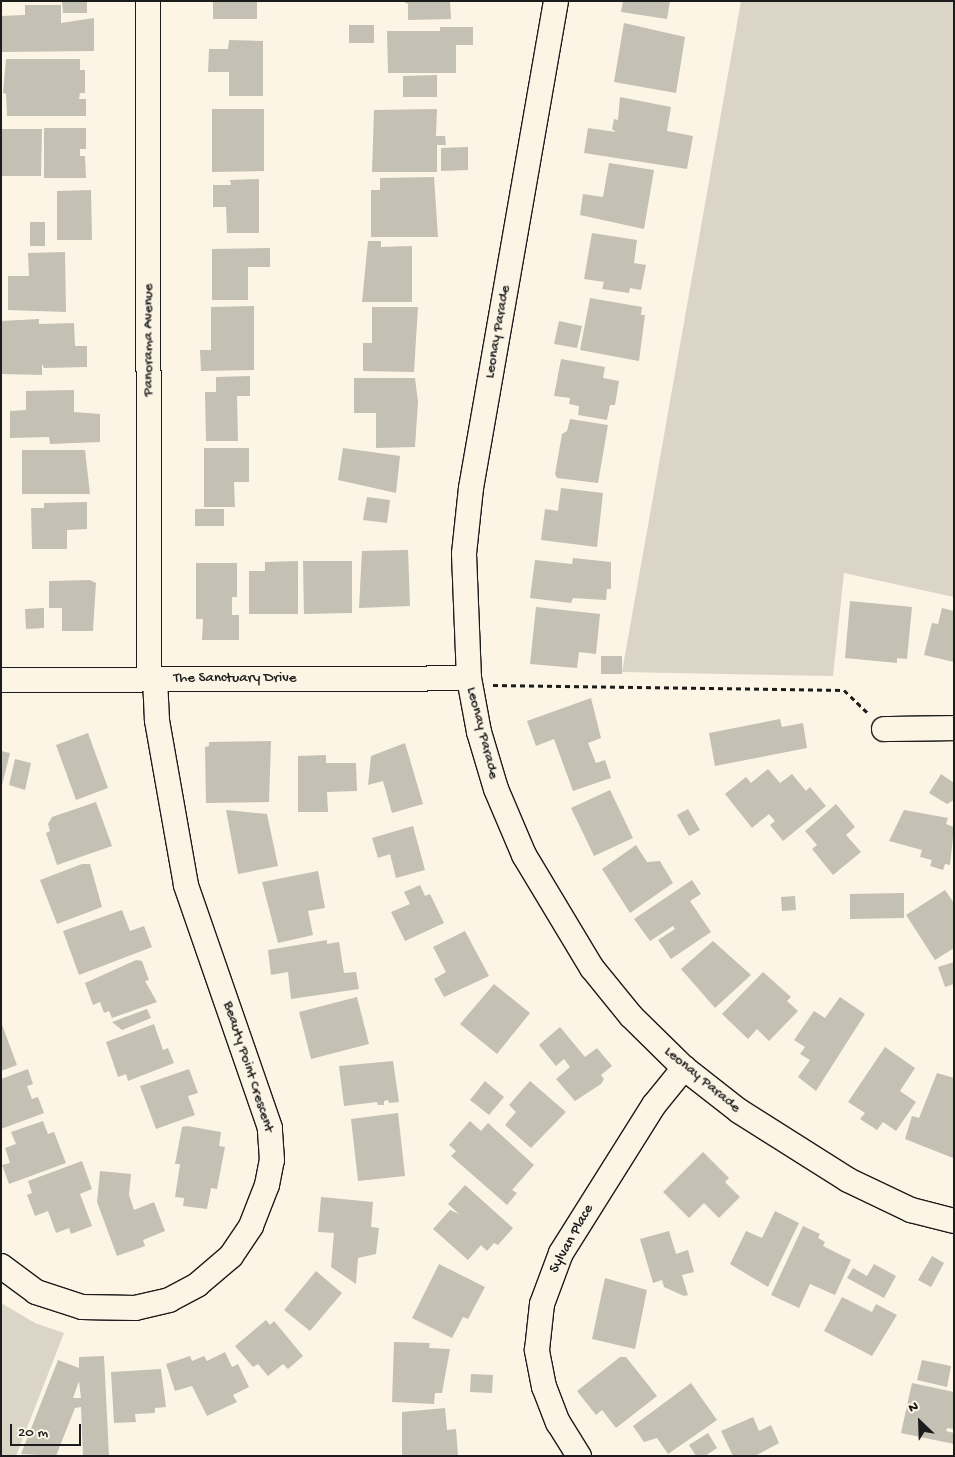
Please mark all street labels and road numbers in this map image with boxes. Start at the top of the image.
street label: Panorama Avenue [140,284,158,396]
street label: Leonay Parade [481,284,515,380]
street label: The Sanctuary Drive [173,670,297,688]
street label: Leonay Parade [462,685,502,781]
street label: Beauty Point Crescent [218,999,278,1135]
street label: Leonay Parade [660,1043,744,1117]
street label: Sylvan Place [546,1201,598,1277]

